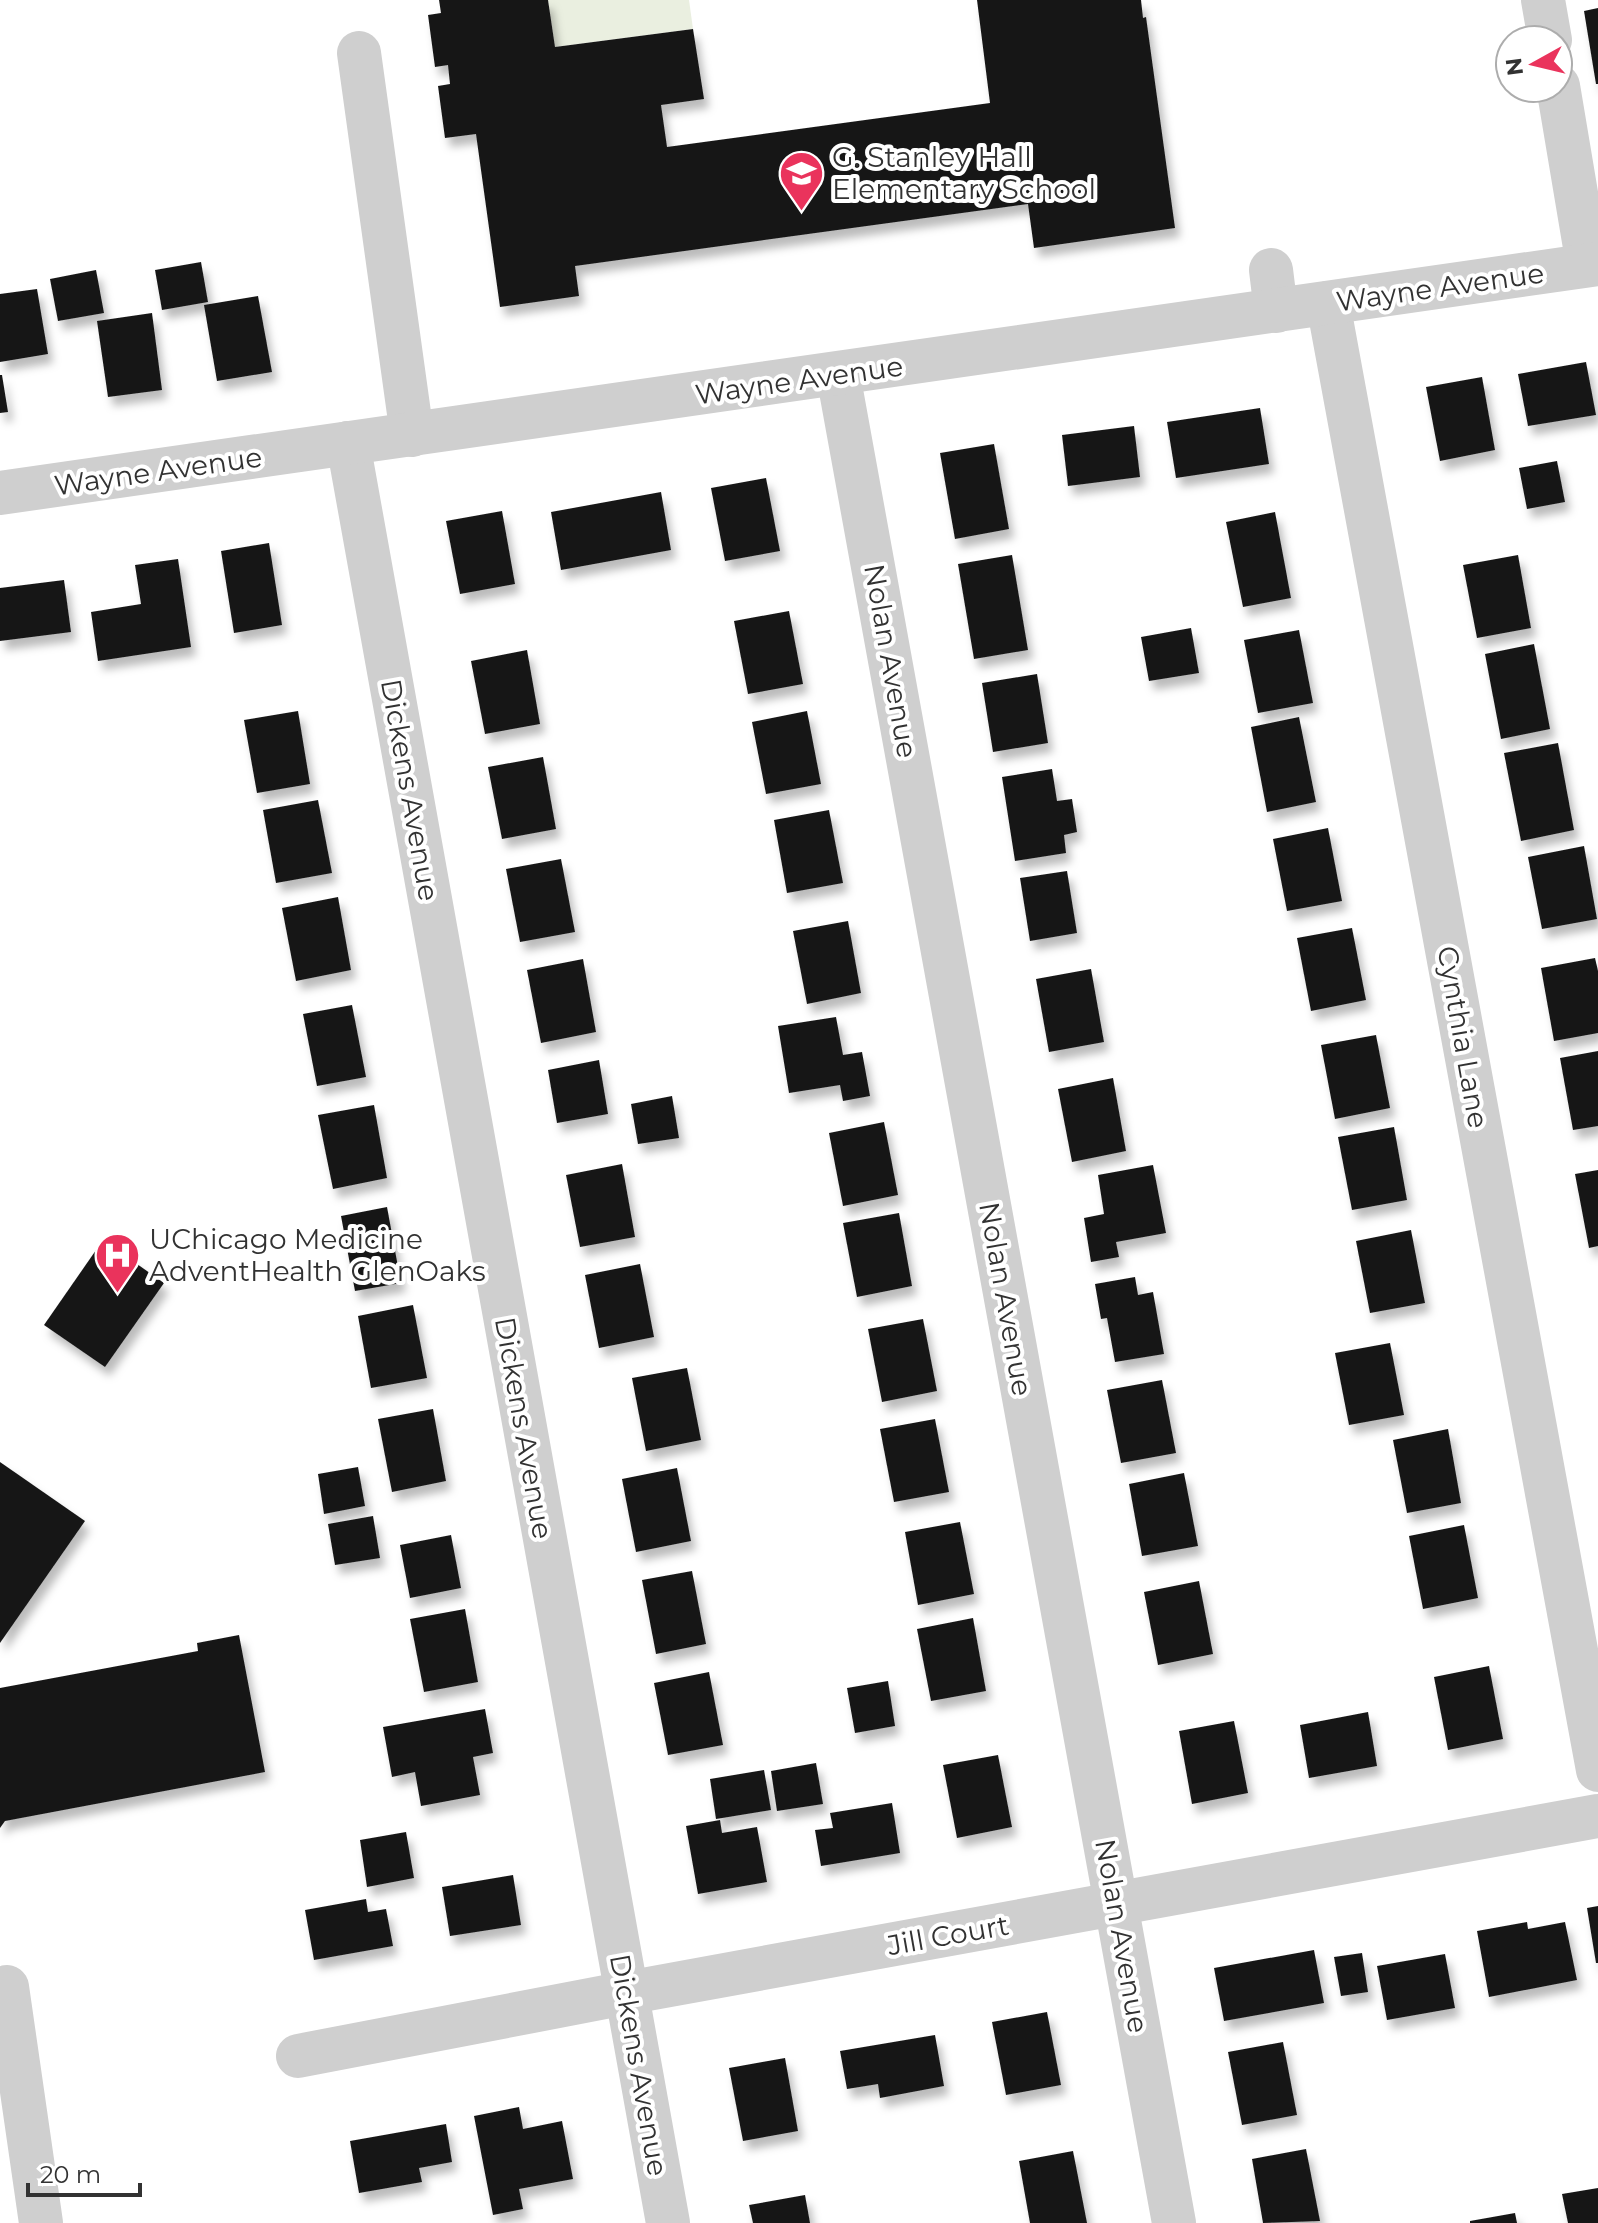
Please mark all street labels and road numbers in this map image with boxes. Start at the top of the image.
street label: Wayne Avenue [1334,256,1546,318]
street label: Wayne Avenue [693,349,905,411]
street label: Wayne Avenue [52,440,264,502]
street label: Nolan Avenue [857,561,925,761]
street label: Dickens Avenue [374,676,446,904]
street label: Cynthia Lane [1430,943,1496,1131]
street label: Nolan Avenue [972,1199,1040,1399]
street label: Dickens Avenue [488,1314,560,1542]
street label: Nolan Avenue [1088,1836,1156,2036]
street label: Jill Court [884,1908,1011,1963]
street label: Dickens Avenue [603,1951,675,2179]

